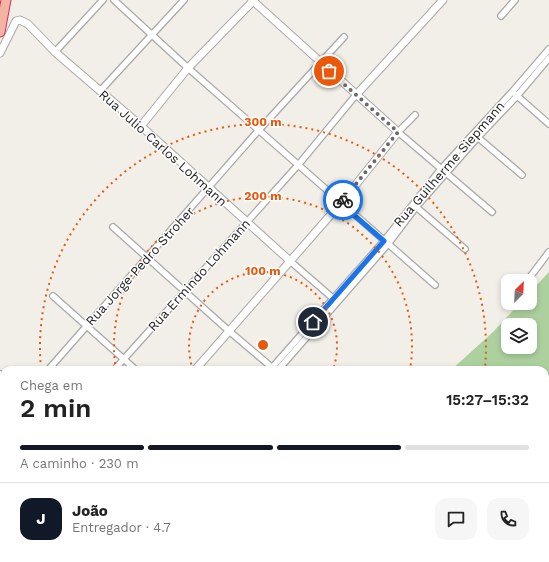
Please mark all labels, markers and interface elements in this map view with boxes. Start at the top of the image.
pin [312,54,346,88]
icon: bag [318,60,340,82]
street label: Rua Julio Carlos Lohmann [96,87,230,209]
street label: Rua Guilherme Siepmann [390,98,508,230]
text: 300 m [244,115,282,129]
courier [323,180,363,220]
text: 200 m [244,189,282,203]
icon: bike [332,189,354,211]
street label: Rua Jorge Pedro Stroher [83,203,197,329]
street label: Rua Ermindo Lohmann [145,216,253,334]
text: 100 m [245,264,281,278]
north arrow [501,274,537,310]
map controls [501,274,537,354]
pin [296,305,330,339]
icon: home [302,311,324,333]
button: layers [501,318,537,354]
centre of rings [256,338,270,352]
text: Chega em [20,378,83,393]
text: 15:27–15:32 [446,391,529,409]
text: 2 min [20,393,91,423]
text: A caminho · 230 m [20,456,139,471]
button: chat [435,498,477,540]
button: phone [487,498,529,540]
text: João [72,502,108,520]
text: J [36,510,46,528]
text: Entregador · 4.7 [72,520,171,535]

